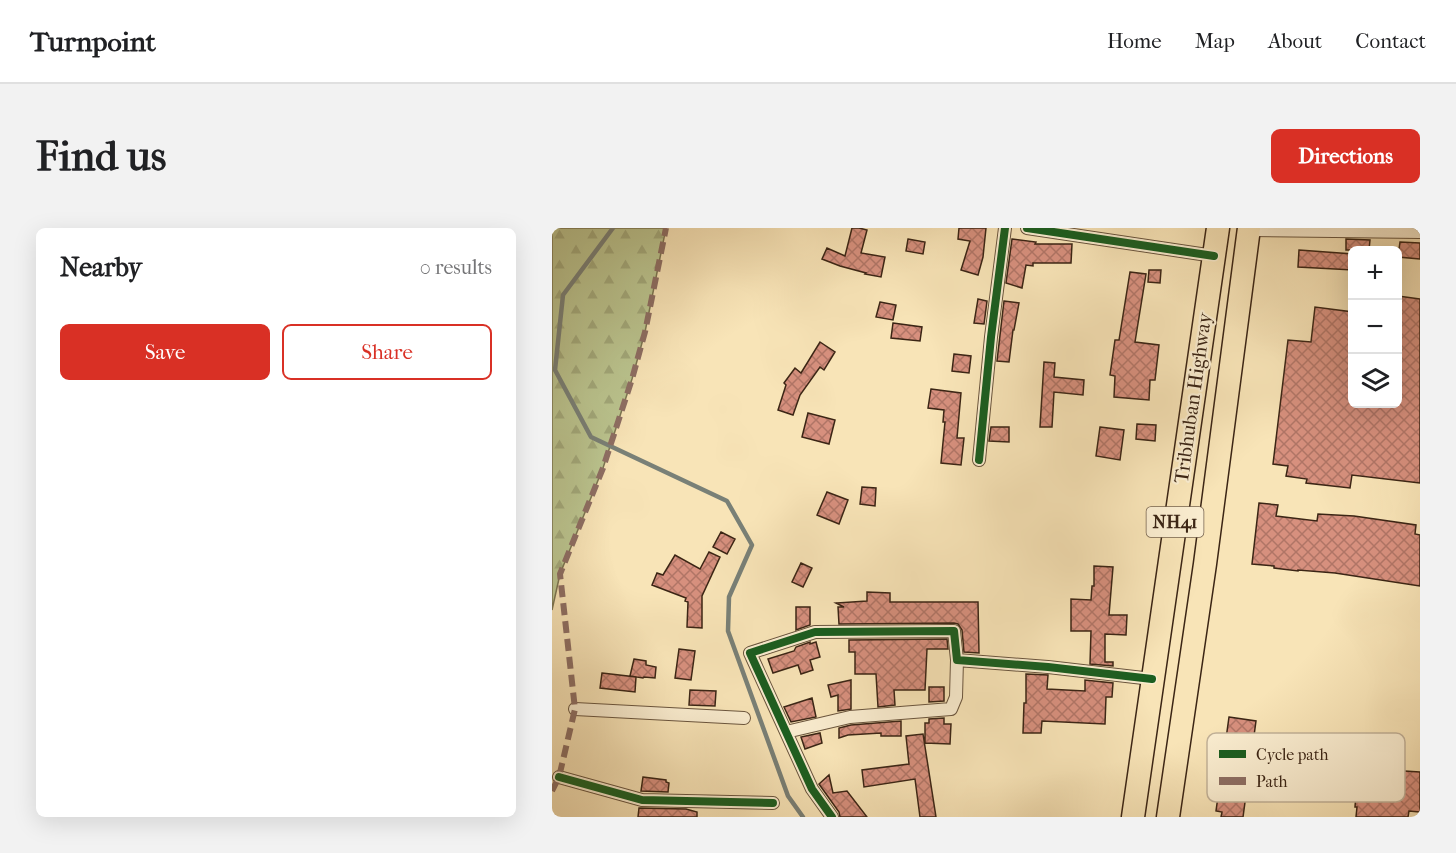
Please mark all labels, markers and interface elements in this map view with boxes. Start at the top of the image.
text: Turnpoint [30,25,156,58]
text: Home [1107,29,1162,53]
text: Map [1195,29,1235,53]
text: About [1268,29,1322,53]
text: Contact [1355,29,1426,53]
button: Directions [1271,129,1420,183]
text: Find us [36,132,166,181]
map controls [1348,246,1402,408]
button: + [1348,246,1402,300]
text: Nearby [60,252,142,283]
text: 0 results [420,256,492,279]
button: − [1348,300,1402,354]
street label: Tribhuban Highway [1170,310,1217,485]
button: Save [60,324,270,380]
button: Share [282,324,492,380]
button: layers [1348,354,1402,408]
road number: NH41 [1146,507,1204,537]
legend [1207,733,1405,802]
text: Cycle path [1256,745,1328,764]
text: Path [1256,772,1288,791]

